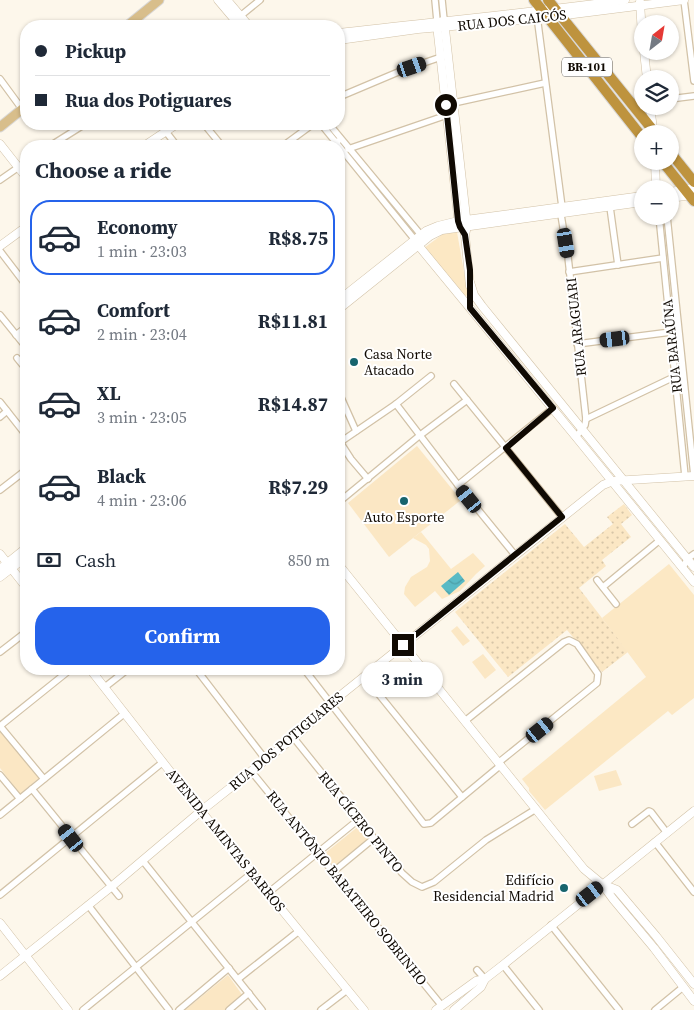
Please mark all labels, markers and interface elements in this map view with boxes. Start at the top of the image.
street label: RUA DOS CAICÓS [457,4,567,36]
north arrow [634,15,679,60]
map controls [634,15,679,225]
text: Pickup [65,38,126,64]
car [395,55,428,79]
road number: BR-101 [562,58,612,76]
button: layers [634,70,679,115]
text: Rua dos Potiguares [65,87,232,113]
route start [435,94,457,116]
button: + [634,125,679,170]
text: Choose a ride [35,155,172,185]
button: − [634,180,679,225]
text: Economy [97,214,178,240]
icon: car [37,215,82,260]
text: R$8.75 [268,225,328,251]
car [556,227,575,259]
text: 1 min · 23:03 [97,240,187,262]
street label: RUA ARAGUARI [561,277,591,377]
text: Comfort [97,297,170,323]
street label: RUA BARAÚNA [657,297,687,394]
icon: car [37,298,82,343]
text: R$11.81 [258,308,328,334]
text: 2 min · 23:04 [97,323,187,345]
car [599,330,630,348]
place label: Casa Norte Atacado [364,344,432,380]
marker: Casa Norte Atacado [348,356,360,368]
text: XL [97,380,120,406]
icon: car [37,381,82,426]
text: R$14.87 [258,391,328,417]
text: 3 min · 23:05 [97,406,187,428]
text: Black [97,463,146,489]
icon: car [37,464,82,509]
text: R$7.29 [268,474,328,500]
car [453,483,484,515]
text: 4 min · 23:06 [97,489,187,511]
marker: Auto Esporte [398,495,410,507]
place label: Auto Esporte [364,507,444,527]
icon: cash [35,546,63,574]
text: Cash [75,547,116,573]
text: 850 m [288,549,330,571]
button: Confirm [35,607,330,665]
route end [392,634,414,656]
callout: 3 min [362,662,444,698]
text: 3 min [381,668,423,690]
street label: RUA DOS POTIGUARES [224,687,348,795]
car [523,715,556,745]
street label: AVENIDA AMINTAS BARROS [162,764,290,916]
street label: RUA CÍCERO PINTO [314,767,408,877]
street label: RUA ANTÔNIO BARATEIRO SOBRINHO [262,786,432,990]
car [55,822,86,854]
place label: Edifício Residencial Madrid [433,870,554,906]
car [573,879,606,909]
marker: Edifício Residencial Madrid [558,882,570,894]

